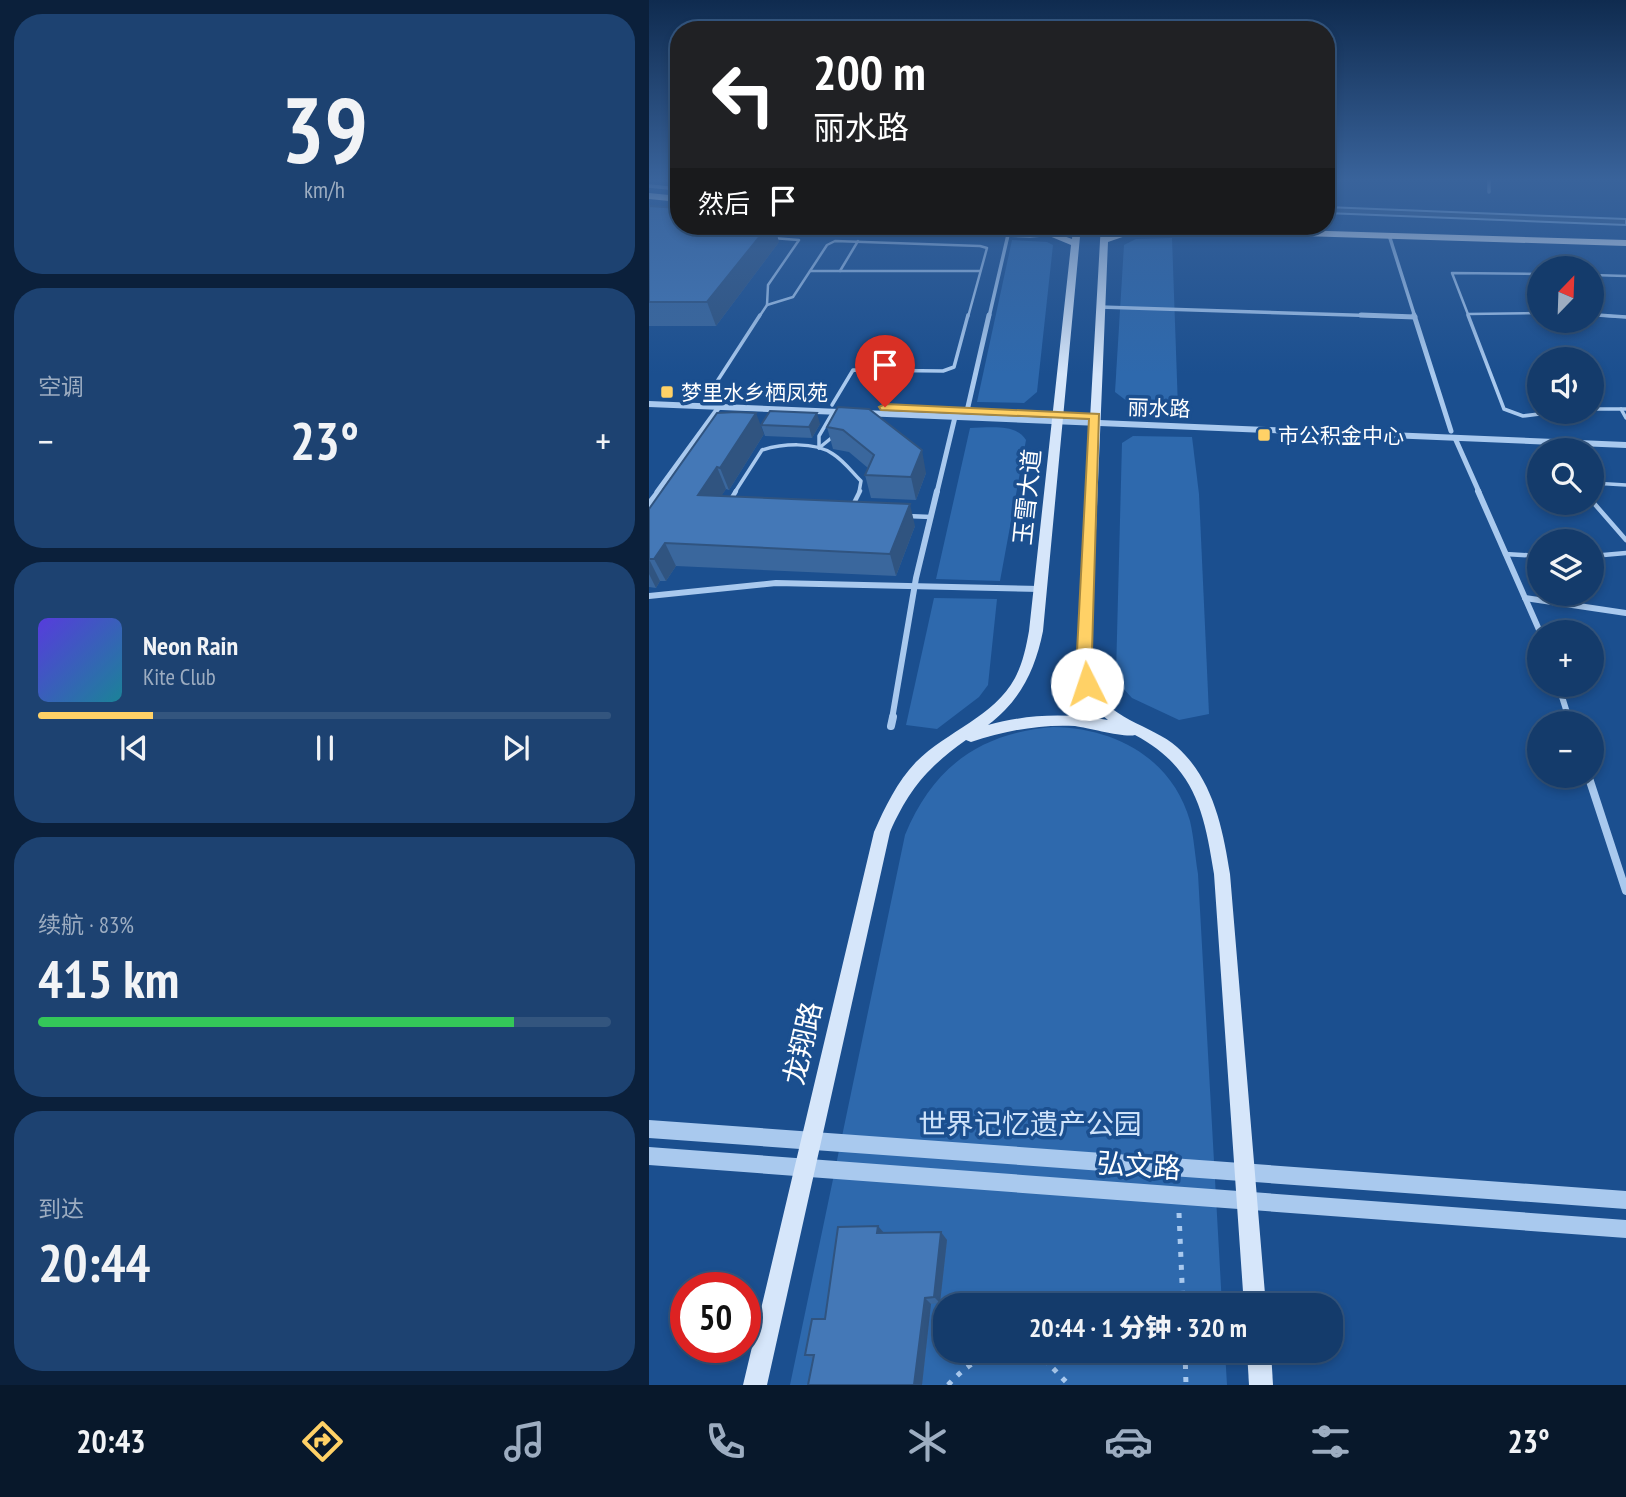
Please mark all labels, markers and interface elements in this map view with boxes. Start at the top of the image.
text: 200 m [813,40,926,104]
icon: left [698,49,789,140]
text: 39 [281,70,368,188]
text: 丽水路 [813,106,909,148]
text: km/h [304,175,345,204]
icon: arrive [764,182,802,220]
text: 然后 [698,187,750,220]
north arrow [1527,256,1605,332]
map controls [1527,256,1604,788]
pin [855,335,915,407]
icon: arrive [866,346,904,384]
button: sound [1527,347,1604,424]
text: 空调 [38,372,84,401]
place label: 梦里水乡栖凤苑 [681,379,828,406]
marker: 梦里水乡栖凤苑 [659,384,675,400]
street label: 丽水路 [1127,393,1191,423]
text: 23° [290,407,359,474]
text: − [38,416,54,465]
text: + [595,416,611,465]
place label: 市公积金中心 [1278,422,1404,449]
marker: 市公积金中心 [1256,427,1272,443]
button: search [1527,438,1604,515]
street label: 玉雪大道 [1007,448,1047,546]
button: layers [1527,529,1604,606]
button: + [1527,620,1604,697]
text: Neon Rain [143,629,238,662]
position arrow [1050,647,1124,721]
text: Kite Club [143,662,216,691]
button: − [1527,711,1604,788]
icon: previous [115,729,153,767]
icon: pause [306,729,344,767]
icon: next [497,729,535,767]
text: 续航 · 83% [38,910,134,939]
text: 415 km [38,945,179,1012]
street label: 龙翔路 [775,998,829,1088]
park label: 世界记忆遗产公园 [918,1105,1142,1142]
street label: 弘文路 [1096,1144,1182,1186]
text: 到达 [38,1194,84,1223]
text: 20:44 [38,1229,150,1296]
speed limit sign: 50 [670,1272,761,1363]
text: 20:44 · 1 分钟 · 320 m [1029,1311,1247,1344]
icon: directions [298,1417,347,1466]
icon: music [500,1417,549,1466]
icon: phone [701,1417,750,1466]
icon: climate [903,1417,952,1466]
icon: car [1104,1417,1153,1466]
icon: filters [1306,1417,1355,1466]
text: 20:43 [76,1420,146,1462]
text: 23° [1507,1420,1550,1462]

